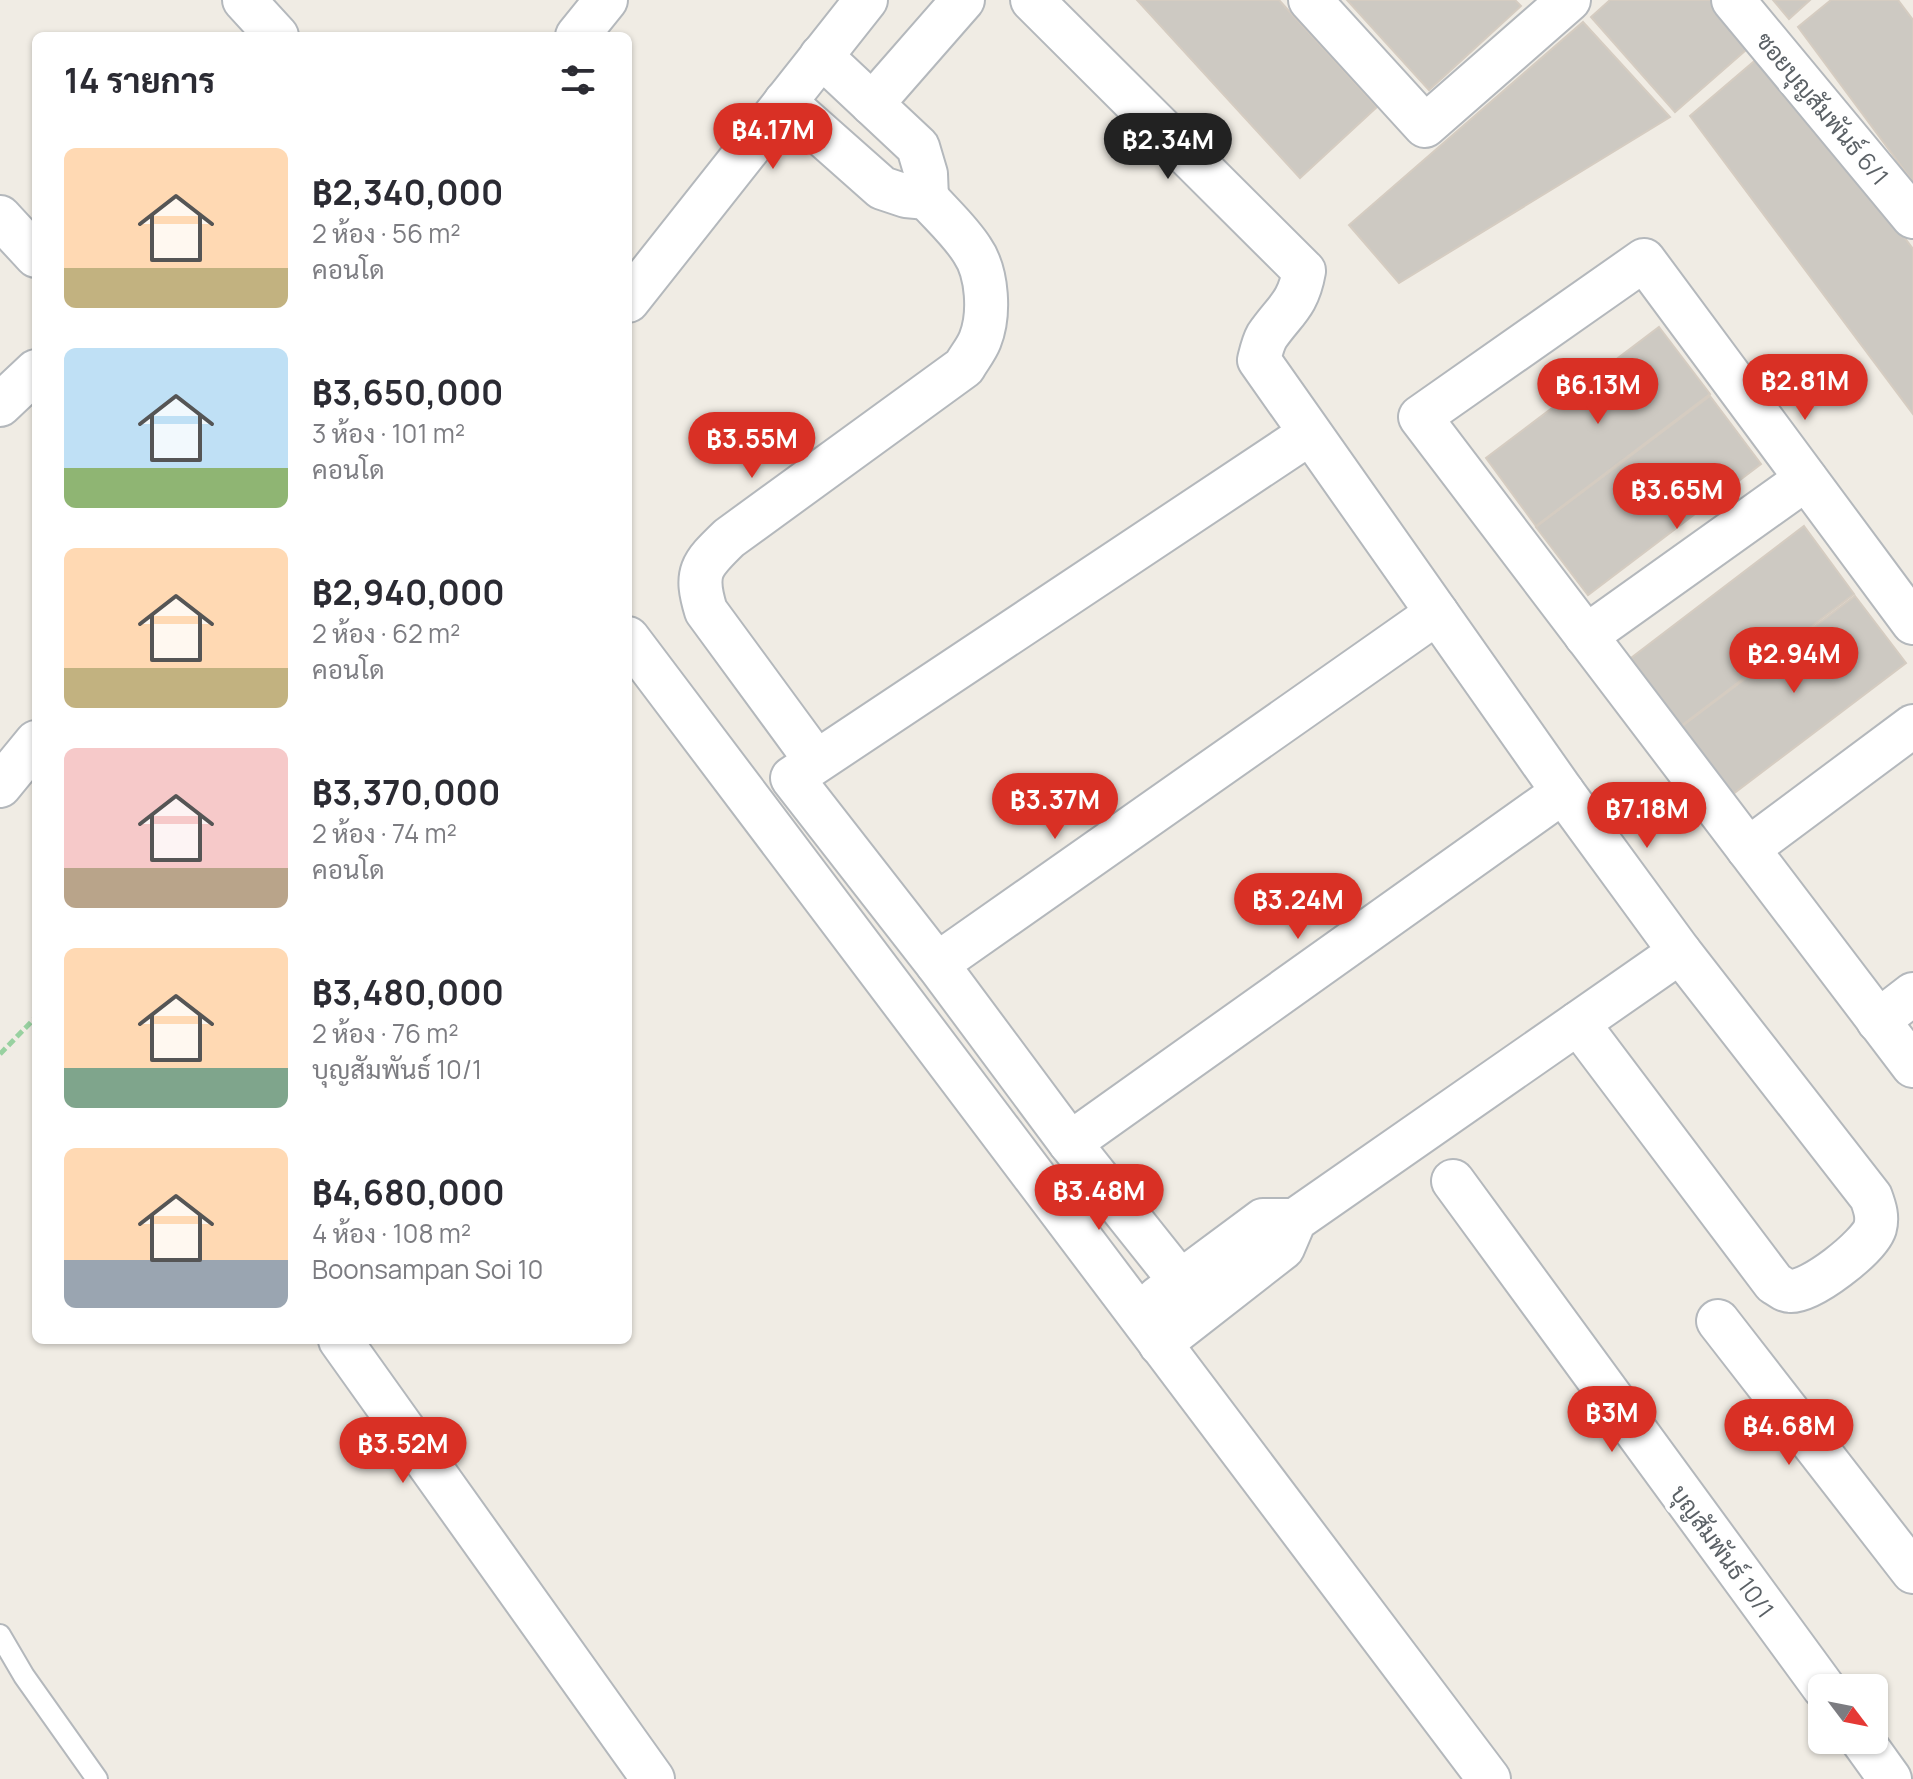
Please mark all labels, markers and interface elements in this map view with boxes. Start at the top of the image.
street label: ซอยบุญสัมพันธ์ 6/1 [1748,24,1897,192]
text: 14 รายการ [64,57,215,103]
icon: filters [556,58,600,102]
pin: ฿4.17M [708,103,838,171]
text: ฿4.17M [731,111,815,147]
pin: ฿2.34M [1103,113,1233,181]
text: ฿2.34M [1122,121,1214,157]
text: ฿2,340,000 [312,169,503,215]
icon: home [128,180,224,276]
text: 2 ห้อง · 56 m² [312,215,461,251]
text: คอนโด [312,251,385,287]
pin: ฿2.81M [1740,354,1870,422]
pin: ฿6.13M [1533,358,1663,426]
text: ฿2.81M [1761,362,1849,398]
text: ฿6.13M [1555,366,1641,402]
text: ฿3,650,000 [312,369,503,415]
icon: home [128,380,224,476]
pin: ฿3.55M [687,412,817,480]
text: 3 ห้อง · 101 m² [312,415,465,451]
text: ฿3.55M [706,420,798,456]
text: คอนโด [312,451,385,487]
pin: ฿3.65M [1612,463,1742,531]
text: ฿3.65M [1631,471,1723,507]
text: ฿2,940,000 [312,569,505,615]
icon: home [128,580,224,676]
text: 2 ห้อง · 62 m² [312,615,461,651]
pin: ฿2.94M [1729,627,1859,695]
text: ฿2.94M [1747,635,1841,671]
text: คอนโด [312,651,385,687]
text: ฿3,370,000 [312,769,500,815]
pin: ฿3.37M [990,773,1120,841]
icon: home [128,780,224,876]
text: ฿3.37M [1010,781,1100,817]
pin: ฿7.18M [1582,782,1712,850]
text: ฿7.18M [1605,790,1689,826]
text: 2 ห้อง · 74 m² [312,815,457,851]
text: คอนโด [312,851,385,887]
pin: ฿3.24M [1233,873,1363,941]
text: ฿3.24M [1252,881,1344,917]
text: ฿3,480,000 [312,969,504,1015]
icon: home [128,980,224,1076]
text: 2 ห้อง · 76 m² [312,1015,459,1051]
text: บุญสัมพันธ์ 10/1 [312,1051,482,1087]
pin: ฿3.48M [1034,1164,1164,1232]
text: ฿4,680,000 [312,1169,505,1215]
text: ฿3.48M [1053,1172,1145,1208]
icon: home [128,1180,224,1276]
text: 4 ห้อง · 108 m² [312,1215,471,1251]
text: Boonsampan Soi 10 [312,1251,543,1287]
pin: ฿3M [1573,1386,1651,1454]
text: ฿3M [1585,1394,1639,1430]
pin: ฿4.68M [1724,1399,1854,1467]
text: ฿4.68M [1742,1407,1836,1443]
pin: ฿3.52M [338,1417,468,1485]
text: ฿3.52M [358,1425,448,1461]
street label: บุญสัมพันธ์ 10/1 [1663,1478,1783,1625]
north arrow [1808,1674,1888,1754]
map controls [1808,1674,1888,1754]

